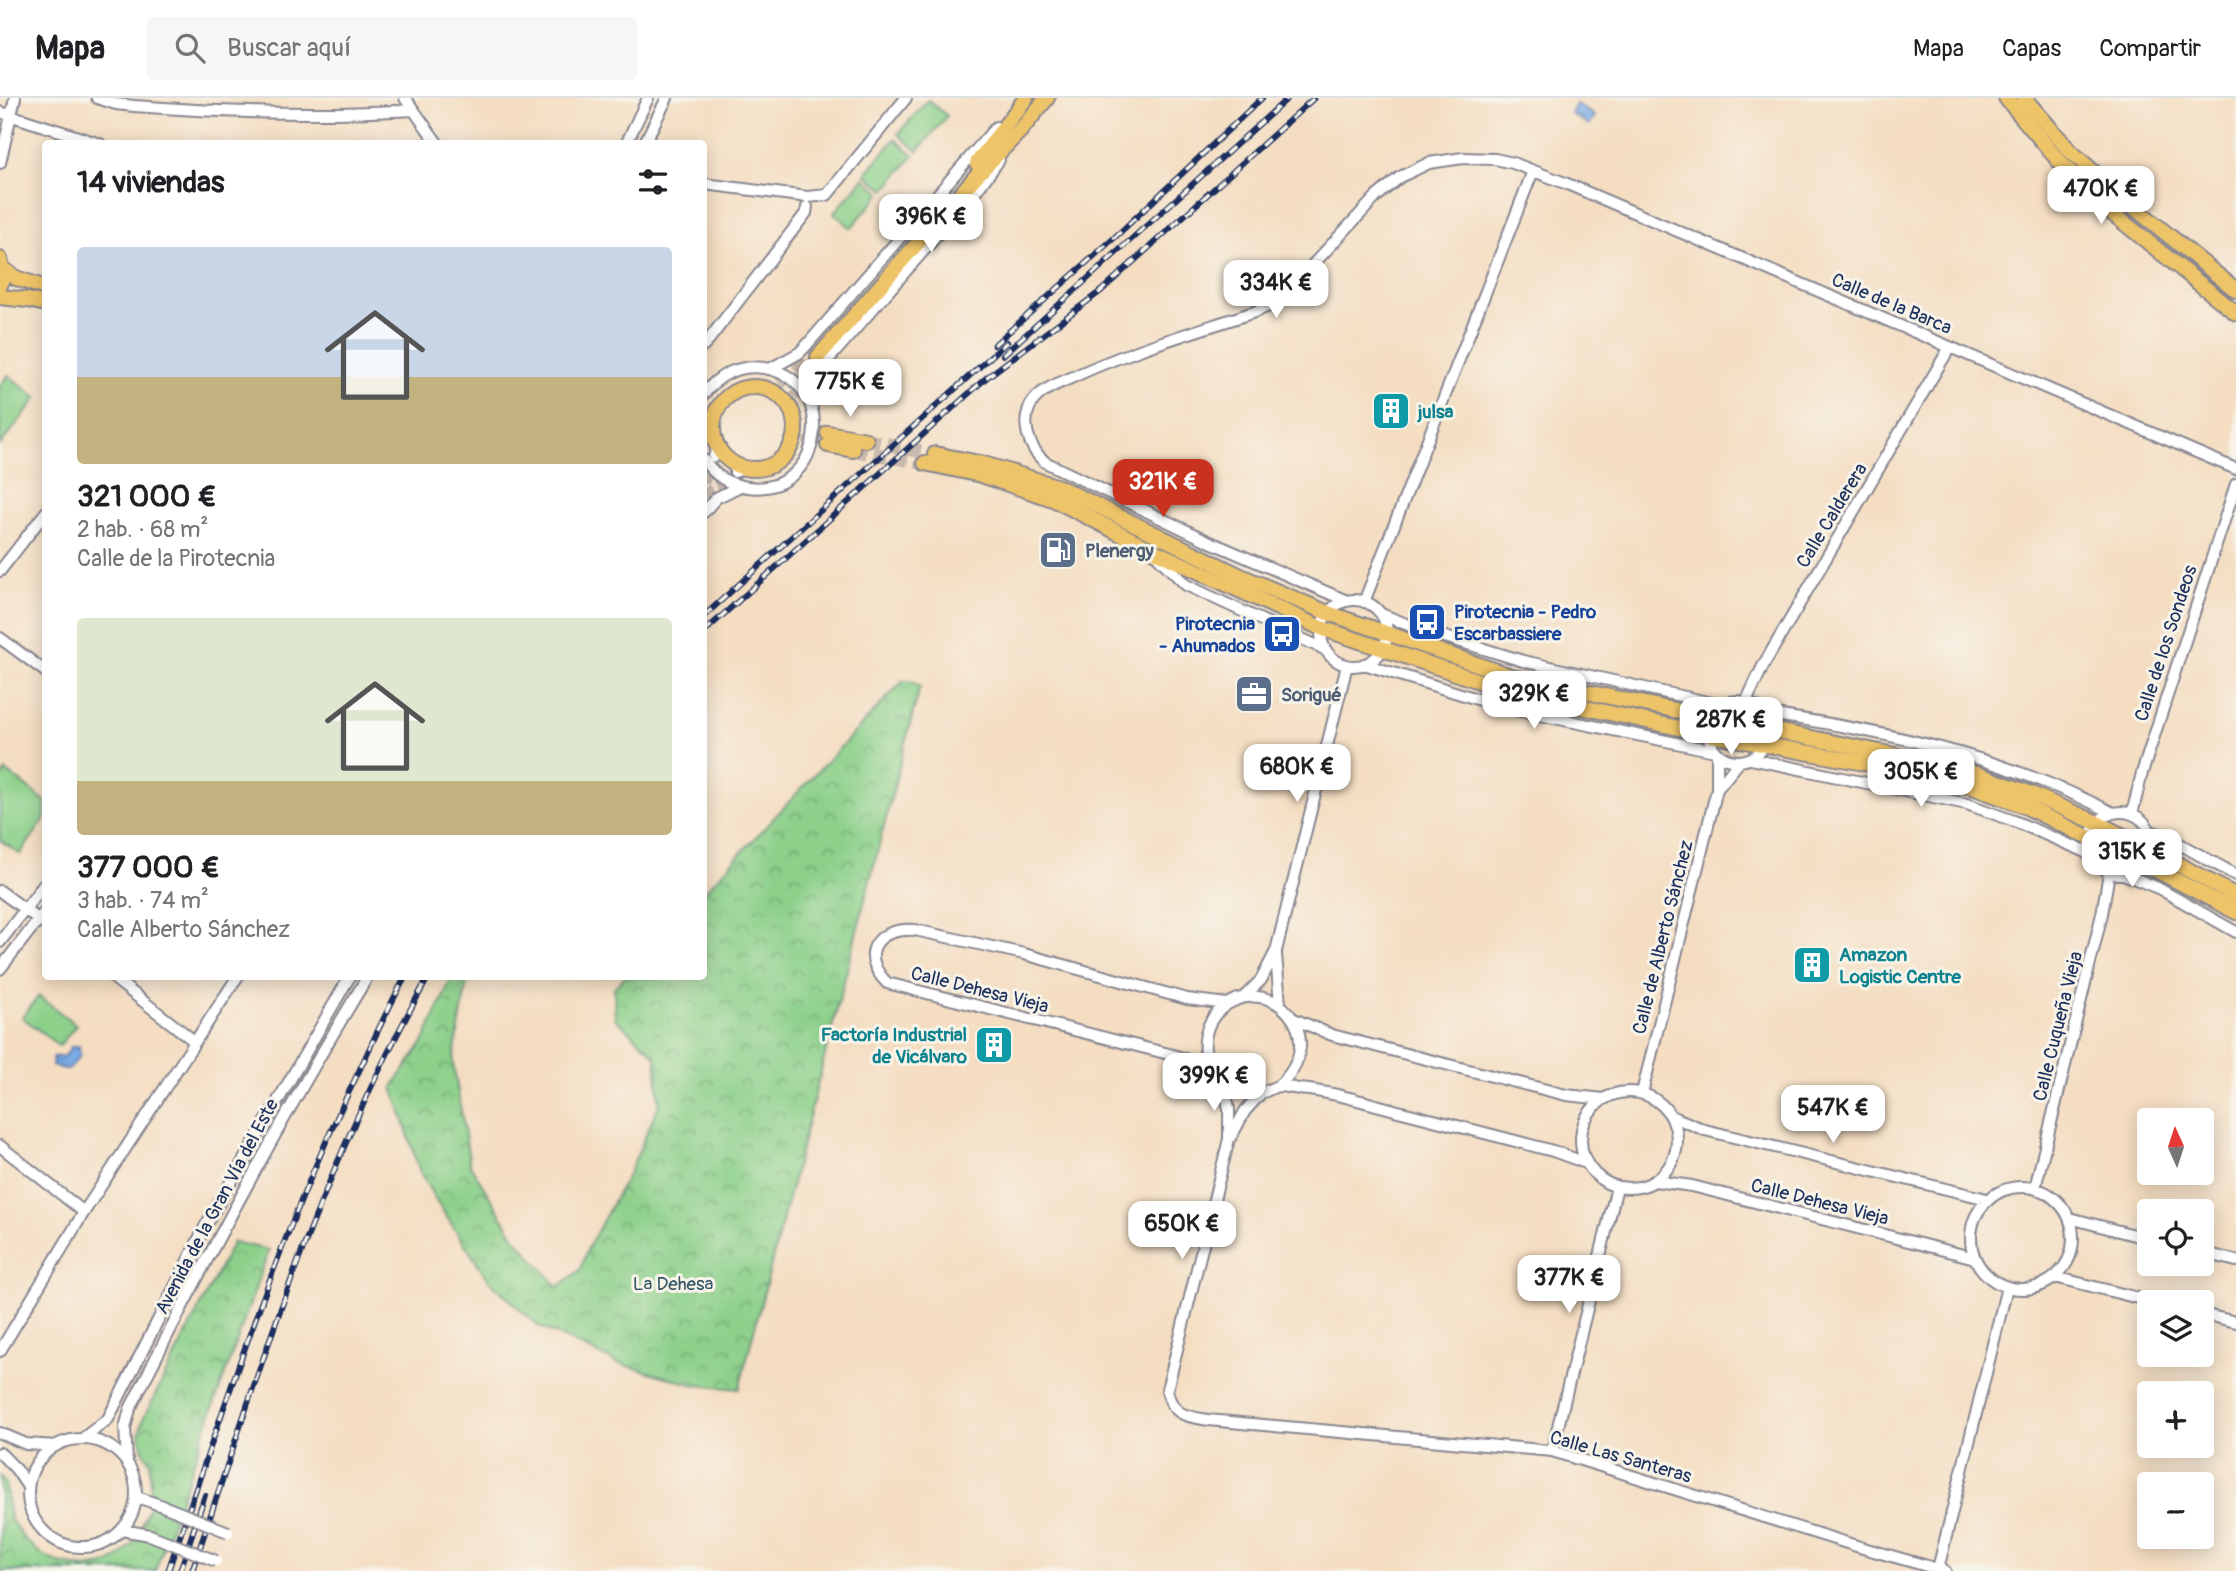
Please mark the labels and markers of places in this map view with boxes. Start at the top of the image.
pin: 470K € [2044,166,2158,226]
pin: 396K € [874,194,988,254]
pin: 334K € [1219,260,1333,320]
pin: 775K € [793,360,907,419]
building icon: julsa [1370,390,1412,432]
place label: julsa [1417,400,1454,424]
pin: 321K € [1106,460,1220,519]
fuel station icon: Plenergy [1037,529,1079,571]
place label: Plenergy [1085,539,1154,563]
place label: Pirotecnia - Pedro Escarbassiere [1454,600,1597,646]
bus stop icon: Pirotecnia - Pedro Escarbassiere [1406,601,1448,643]
place label: Pirotecnia - Ahumados [1159,612,1256,658]
bus stop icon: Pirotecnia - Ahumados [1261,613,1303,655]
pin: 329K € [1477,672,1591,731]
office icon: Sorigué [1233,673,1275,715]
place label: Sorigué [1281,683,1342,707]
pin: 287K € [1674,698,1788,757]
pin: 680K € [1240,744,1354,804]
pin: 305K € [1864,750,1978,809]
pin: 315K € [2075,830,2189,889]
place label: Amazon Logistic Centre [1839,943,1961,989]
building icon: Amazon Logistic Centre [1791,944,1833,986]
place label: Factoría Industrial de Vicálvaro [821,1023,968,1069]
building icon: Factoría Industrial de Vicálvaro [973,1024,1015,1066]
pin: 399K € [1157,1054,1271,1113]
pin: 547K € [1776,1086,1890,1145]
pin: 650K € [1125,1202,1239,1261]
pin: 377K € [1512,1256,1626,1315]

